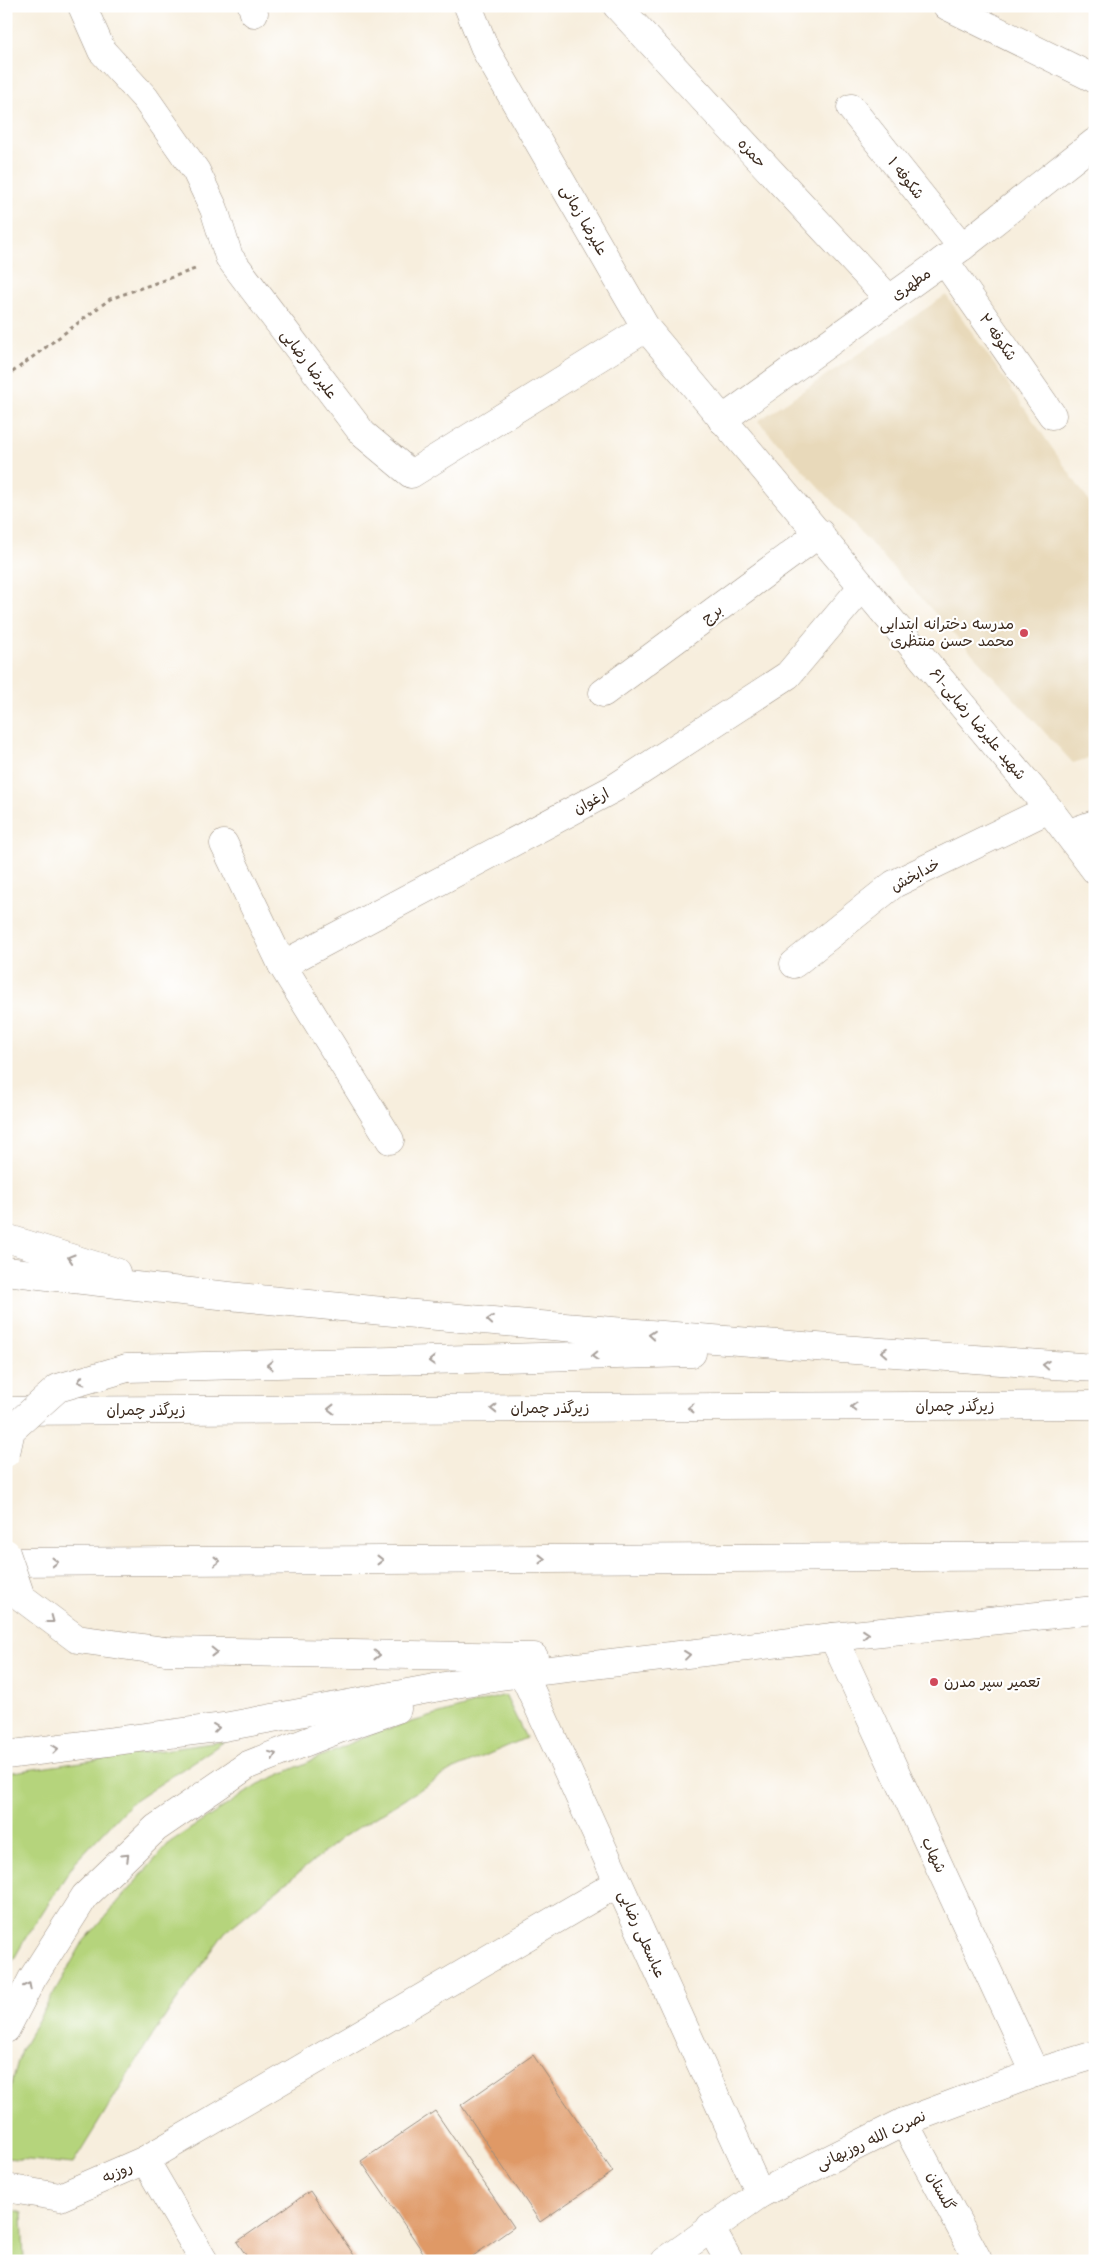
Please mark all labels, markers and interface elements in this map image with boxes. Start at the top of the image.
street label: حمزه [734,135,770,171]
street label: شکوفه ۱ [884,153,928,203]
street label: علیرضا زمانی [556,182,611,259]
street label: مطهری [888,264,934,304]
street label: شکوفه ۲ [975,310,1021,364]
street label: علیرضا رضایی [276,326,341,403]
street label: برج [698,600,726,628]
place label: مدرسه دخترانه ابتدایی محمد حسن منتظری [880,615,1014,650]
marker: مدرسه دخترانه ابتدایی محمد حسن منتظری [1018,627,1030,639]
street label: ۶۱-شهید علیرضا رضایی [925,665,1030,784]
street label: ارغوان [570,784,612,818]
street label: خدابخش [887,855,943,895]
one-way arrow [67,1254,76,1264]
one-way arrow [486,1315,494,1326]
one-way arrow [648,1329,656,1340]
one-way arrow [880,1347,888,1358]
one-way arrow [590,1351,598,1361]
one-way arrow [428,1356,436,1366]
one-way arrow [1042,1359,1050,1370]
one-way arrow [266,1360,274,1370]
one-way arrow [77,1376,85,1386]
street label: زیرگذر چمران [915,1397,995,1416]
street label: زیرگذر چمران [510,1399,590,1418]
street label: زیرگذر چمران [106,1401,186,1420]
one-way arrow [849,1402,857,1412]
one-way arrow [687,1403,694,1413]
one-way arrow [327,1404,335,1415]
one-way arrow [489,1404,497,1414]
one-way arrow [539,1554,547,1564]
one-way arrow [376,1555,384,1565]
one-way arrow [214,1556,222,1566]
one-way arrow [52,1557,59,1567]
one-way arrow [45,1614,54,1622]
one-way arrow [862,1629,870,1640]
one-way arrow [210,1647,218,1657]
one-way arrow [373,1650,381,1660]
one-way arrow [684,1650,692,1661]
place label: تعمیر سپر مدرن [944,1673,1041,1692]
marker: تعمیر سپر مدرن [928,1676,940,1688]
one-way arrow [211,1724,220,1734]
one-way arrow [51,1744,59,1755]
one-way arrow [268,1751,276,1761]
street label: شهاب [918,1834,950,1876]
one-way arrow [120,1854,129,1863]
street label: عباسعلی رضایی [614,1888,669,1981]
one-way arrow [22,1982,32,1991]
street label: نصرت الله روزبهانی [813,2107,929,2174]
street label: روزبه [99,2158,135,2186]
street label: گلستان [923,2168,959,2214]

